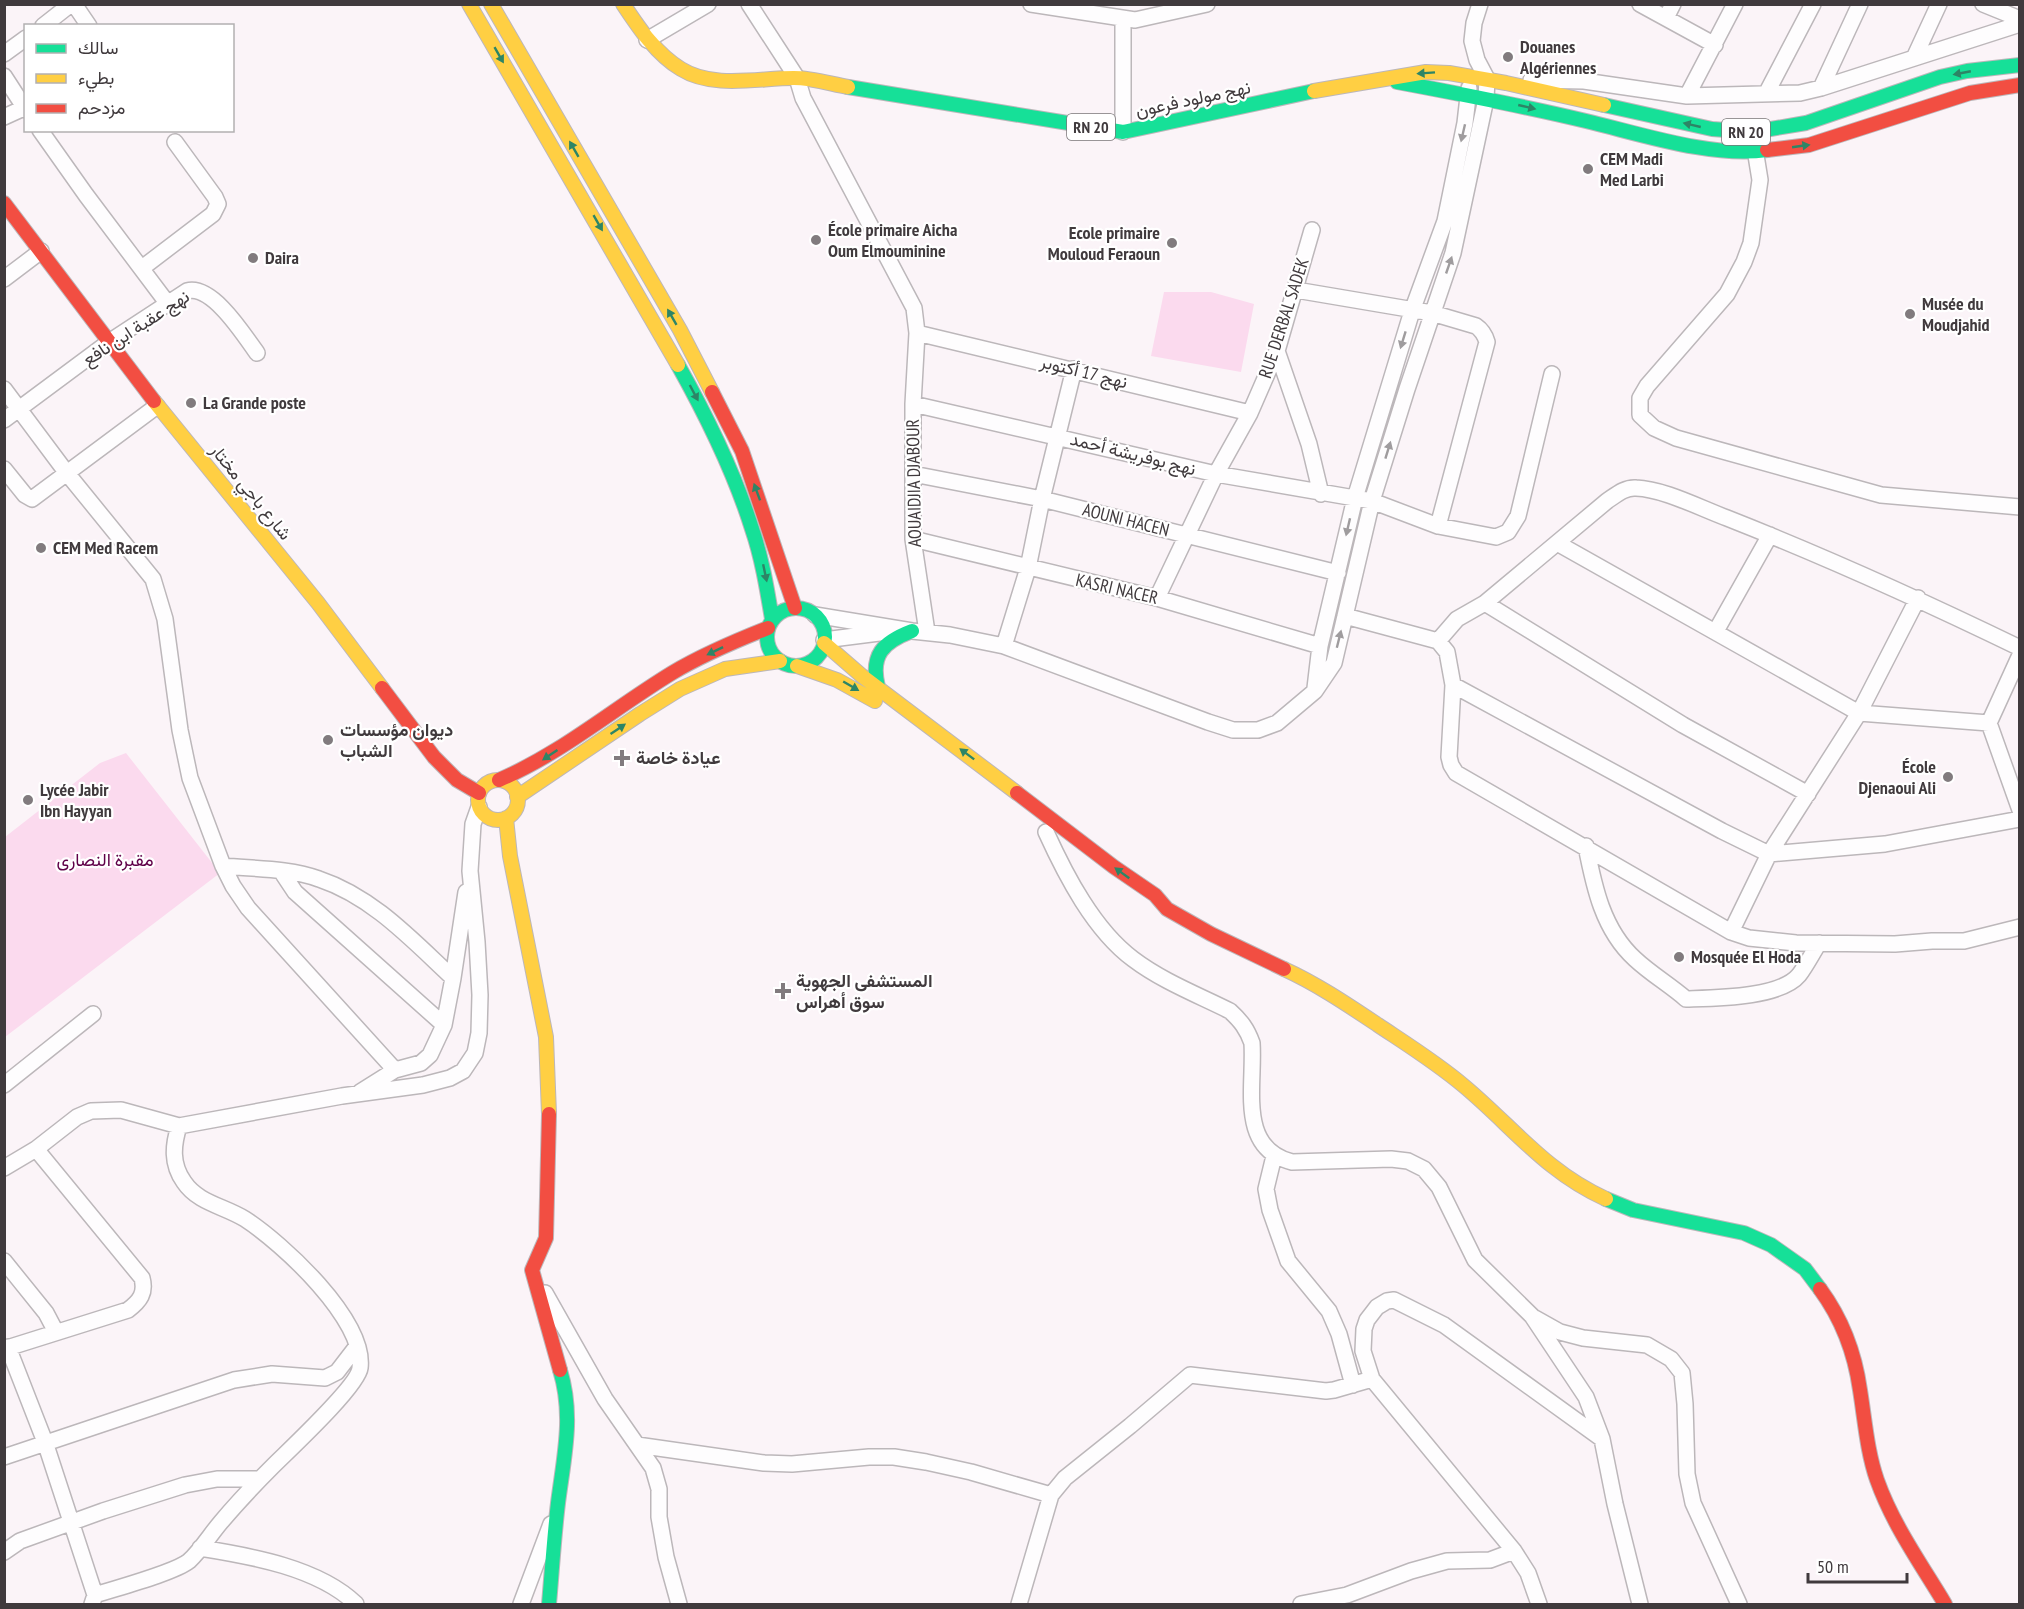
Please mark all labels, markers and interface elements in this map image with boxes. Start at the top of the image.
legend [24,24,234,132]
place label: Douanes Algériennes [1519,35,1596,79]
text: سالك [78,36,118,59]
one-way arrow [494,47,504,64]
marker: Douanes Algériennes [1501,50,1515,64]
text: بطيء [78,66,114,93]
one-way arrow [1416,68,1435,78]
one-way arrow [1952,69,1971,78]
street label: نهج مولود فرعون [1133,75,1253,123]
text: مزدحم [78,96,125,120]
one-way arrow [1518,102,1536,112]
road number: RN 20 [1067,114,1115,140]
one-way arrow [1683,119,1701,129]
road number: RN 20 [1722,119,1770,145]
one-way arrow [1457,124,1467,142]
one-way arrow [569,140,579,157]
one-way arrow [1791,141,1810,150]
place label: CEM Madi Med Larbi [1600,147,1664,191]
marker: CEM Madi Med Larbi [1581,162,1595,176]
one-way arrow [592,215,603,231]
place label: École primaire Aicha Oum Elmouminine [828,218,957,262]
place label: Ecole primaire Mouloud Feraoun [1048,221,1160,265]
marker: École primaire Aicha Oum Elmouminine [809,233,823,247]
marker: Ecole primaire Mouloud Feraoun [1165,236,1179,250]
place label: Daira [265,246,299,269]
marker: Daira [246,251,260,265]
street label: RUE DERBAL SADEK [1253,255,1314,381]
one-way arrow [1445,256,1455,274]
street label: نهج عقبة ابن نافع [78,284,194,372]
place label: Musée du Moudjahid [1922,292,1990,336]
marker: Musée du Moudjahid [1903,307,1917,321]
one-way arrow [667,309,678,325]
one-way arrow [1398,331,1407,349]
street label: نهج 17 أكتوبر [1037,349,1130,394]
one-way arrow [689,385,699,402]
place label: La Grande poste [203,391,306,414]
marker: La Grande poste [184,396,198,410]
street label: AOUAIDJIA DJABOUR [901,418,926,547]
street label: نهج بوفريشة أحمد [1068,427,1198,481]
street label: شارع باجي مختار [202,438,297,547]
one-way arrow [1384,441,1393,459]
one-way arrow [752,483,762,501]
street label: AOUNI HACEN [1080,498,1172,541]
one-way arrow [1343,518,1352,537]
place label: CEM Med Racem [53,536,158,559]
marker: CEM Med Racem [34,541,48,555]
one-way arrow [761,564,770,583]
street label: KASRI NACER [1074,568,1161,609]
one-way arrow [1335,630,1345,648]
one-way arrow [706,647,723,656]
one-way arrow [843,681,859,692]
place label: ديوان مؤسسات الشباب [340,718,453,762]
one-way arrow [610,724,626,735]
marker: ديوان مؤسسات الشباب [321,733,335,747]
place label: عيادة خاصة [636,746,720,769]
one-way arrow [959,748,975,760]
one-way arrow [541,749,558,760]
marker: عيادة خاصة [613,749,631,767]
place label: École Djenaoui Ali [1858,755,1936,799]
marker: École Djenaoui Ali [1941,770,1955,784]
place label: Lycée Jabir Ibn Hayyan [40,778,112,822]
marker: Lycée Jabir Ibn Hayyan [21,793,35,807]
park label: مقبرة النصارى [56,848,154,871]
one-way arrow [1114,867,1129,879]
place label: Mosquée El Hoda [1691,945,1801,968]
marker: Mosquée El Hoda [1672,950,1686,964]
place label: المستشفى الجهوية سوق أهراس [796,969,933,1013]
marker: المستشفى الجهوية سوق أهراس [774,982,792,1000]
scale bar [1808,1546,1907,1584]
text: 50 m [1817,1555,1849,1578]

